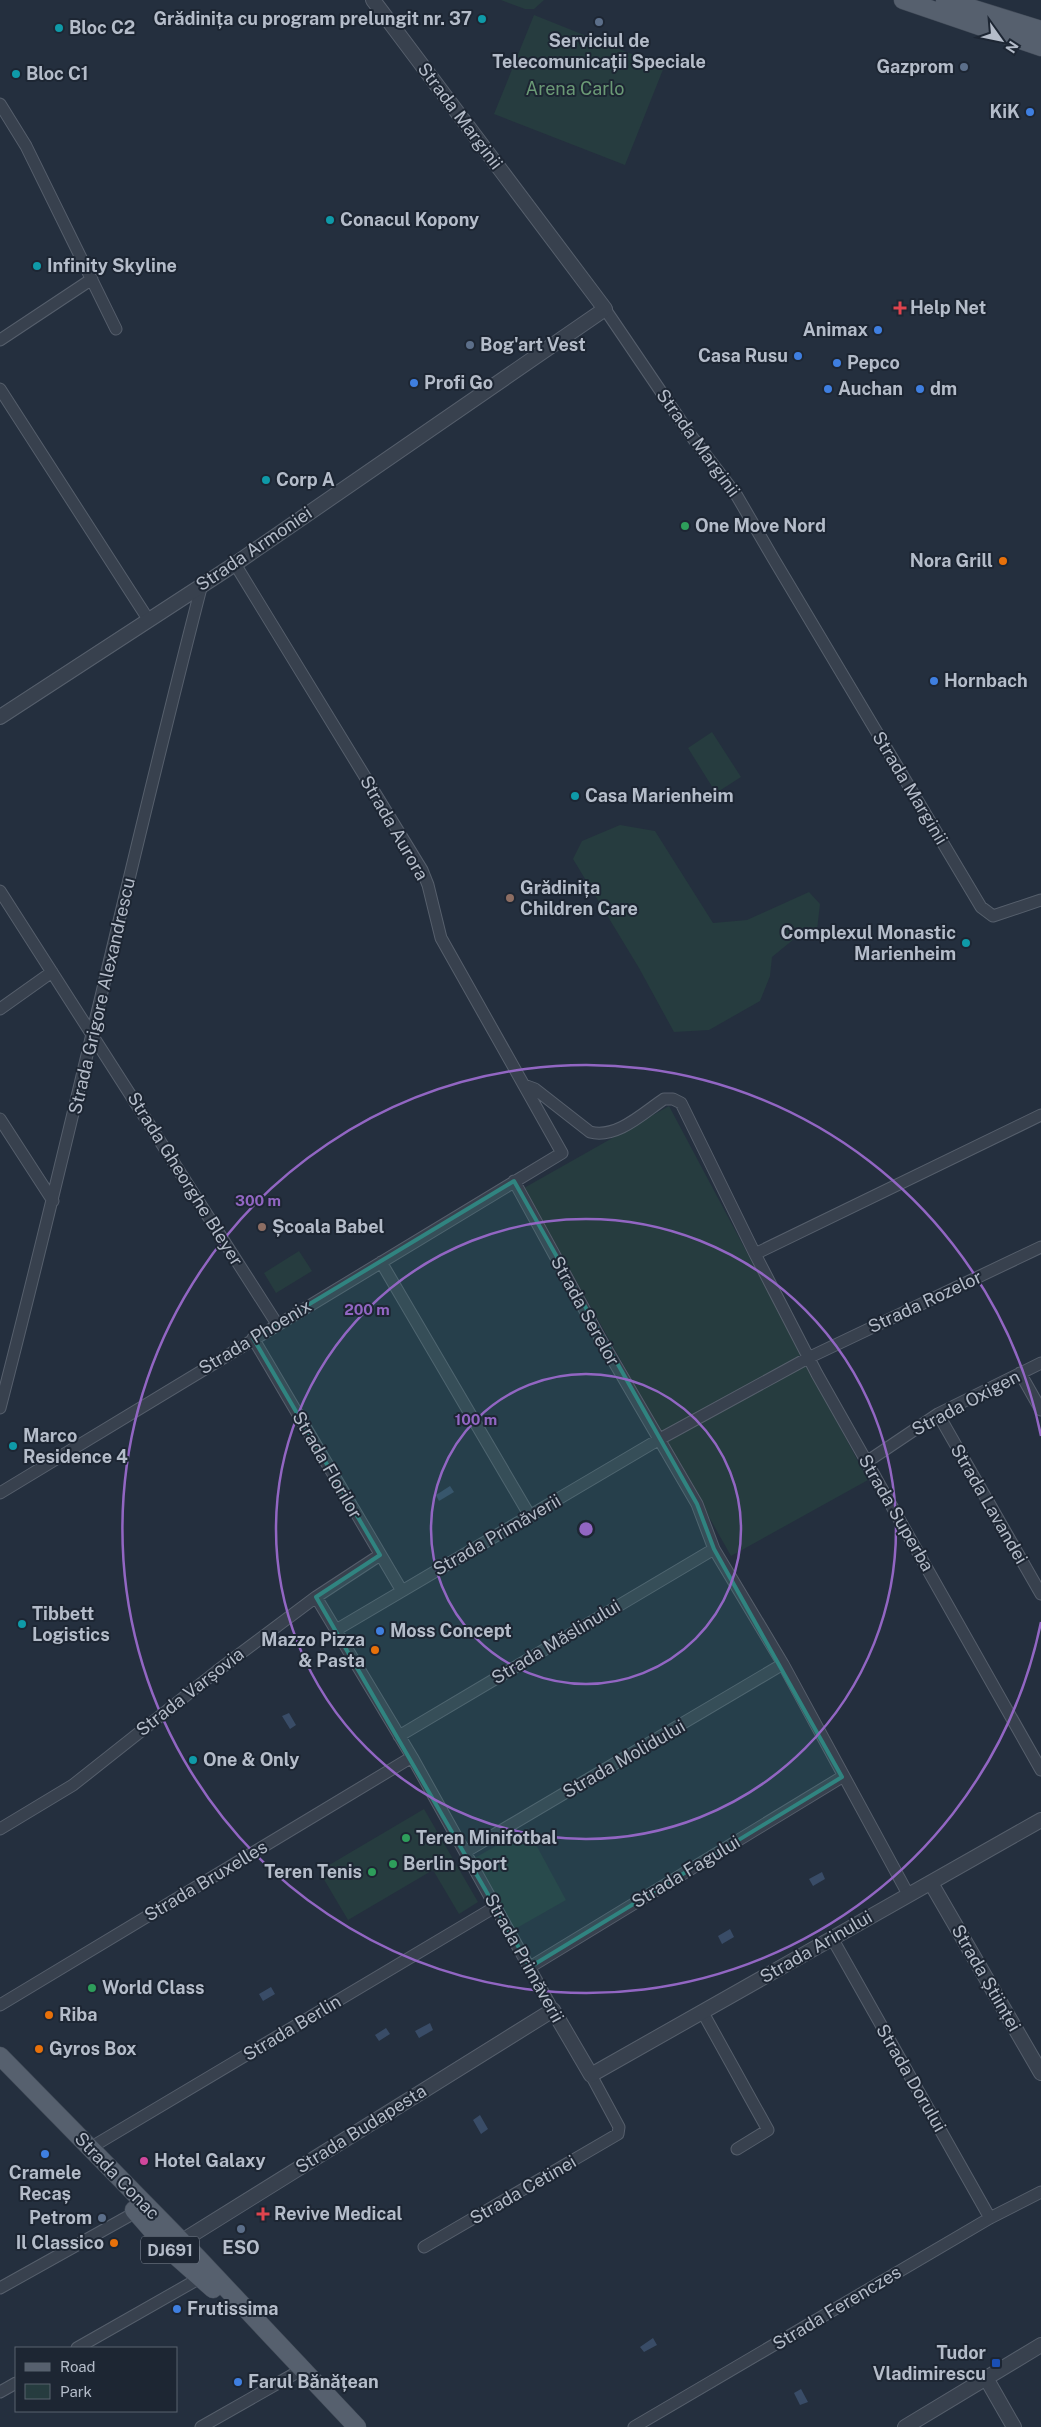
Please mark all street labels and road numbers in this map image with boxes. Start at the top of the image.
street label: Strada Marginii [413,58,507,173]
street label: Strada Marginii [652,385,745,501]
street label: Strada Armoniei [192,502,316,595]
street label: Strada Marginii [868,727,952,848]
street label: Strada Aurora [356,772,433,884]
street label: Strada Grigore Alexandrescu [64,876,139,1116]
street label: Strada Gheorghe Bleyer [123,1088,248,1270]
street label: Strada Serelor [547,1252,624,1369]
street label: Strada Rozelor [864,1266,985,1337]
street label: Strada Phoenix [195,1295,315,1378]
street label: Strada Oxigen [908,1365,1023,1440]
street label: Strada Florilor [288,1407,367,1522]
street label: Strada Lavandei [947,1440,1032,1567]
street label: Strada Superba [854,1451,938,1575]
street label: Strada Primăverii [429,1490,564,1580]
street label: Strada Măslinului [488,1595,624,1688]
street label: Strada Varșovia [132,1643,248,1740]
street label: Strada Molidului [559,1715,689,1802]
street label: Strada Fagului [628,1831,744,1912]
street label: Strada Bruxelles [141,1836,271,1925]
street label: Strada Primăverii [480,1890,568,2026]
street label: Strada Arinului [756,1906,876,1987]
street label: Strada Științei [947,1921,1025,2035]
street label: Strada Berlin [239,1990,344,2065]
street label: Strada Dorului [872,2020,951,2135]
street label: Strada Budapesta [291,2080,430,2177]
street label: Strada Conac [71,2128,164,2224]
street label: Strada Cetinei [466,2151,580,2228]
road number: DJ691 [141,2236,199,2264]
street label: Strada Ferenczes [769,2261,905,2354]

